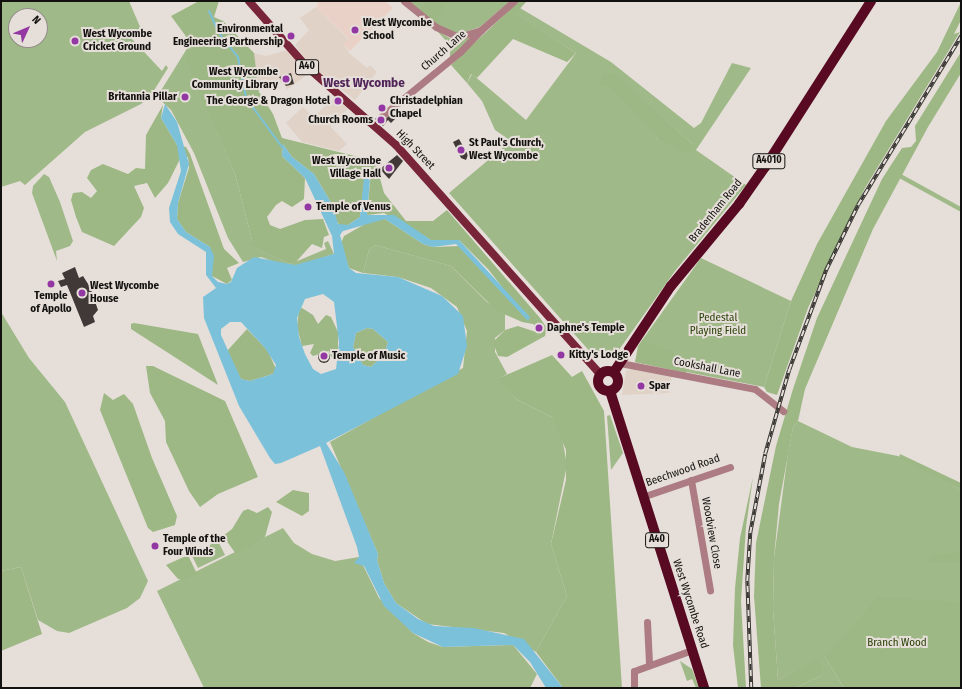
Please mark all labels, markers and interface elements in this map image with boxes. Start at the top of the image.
north arrow [8,8,48,48]
text: N [29,13,43,27]
place label: West Wycombe School [363,17,432,43]
place label: Environmental Engineering Partnership [173,23,283,49]
marker: West Wycombe School [350,25,360,35]
place label: West Wycombe Cricket Ground [83,28,152,54]
street label: Church Lane [419,28,469,74]
marker: Environmental Engineering Partnership [286,31,296,41]
marker: West Wycombe Cricket Ground [70,36,80,46]
road number: A40 [295,59,319,75]
place label: West Wycombe Community Library [192,66,278,92]
marker: West Wycombe Community Library [281,74,291,84]
district label: West Wycombe [323,75,405,91]
place label: Britannia Pillar [108,90,177,104]
marker: Britannia Pillar [180,92,190,102]
place label: The George & Dragon Hotel [207,94,330,108]
place label: Christadelphian Chapel [390,95,463,121]
marker: The George & Dragon Hotel [333,96,343,106]
marker: Christadelphian Chapel [377,103,387,113]
place label: Church Rooms [308,113,373,127]
marker: Church Rooms [376,115,386,125]
street label: High Street [393,127,437,173]
place label: St Paul's Church, West Wycombe [469,137,544,163]
marker: St Paul's Church, West Wycombe [456,145,466,155]
road number: A4010 [752,153,786,169]
place label: West Wycombe Village Hall [312,155,381,181]
marker: West Wycombe Village Hall [384,163,394,173]
street label: Bradenham Road [687,177,745,245]
place label: Temple of Venus [316,200,391,214]
marker: Temple of Venus [303,202,313,212]
marker: Temple of Apollo [46,279,56,289]
place label: West Wycombe House [90,280,159,306]
marker: West Wycombe House [77,288,87,298]
place label: Temple of Apollo [30,290,72,316]
park label: Pedestal Playing Field [690,312,746,338]
place label: Daphne's Temple [547,321,625,335]
marker: Daphne's Temple [534,323,544,333]
place label: Kitty's Lodge [569,348,628,362]
place label: Temple of Music [332,349,405,363]
marker: Kitty's Lodge [556,350,566,360]
marker: Temple of Music [319,351,329,361]
street label: Cookshall Lane [673,355,741,381]
place label: Spar [649,379,670,393]
marker: Spar [636,381,646,391]
street label: Beechwood Road [644,452,722,490]
street label: Woodview Close [698,496,724,570]
road number: A40 [645,532,669,548]
place label: Temple of the Four Winds [163,533,226,559]
marker: Temple of the Four Winds [150,541,160,551]
street label: West Wycombe Road [669,558,711,650]
park label: Branch Wood [867,636,927,650]

